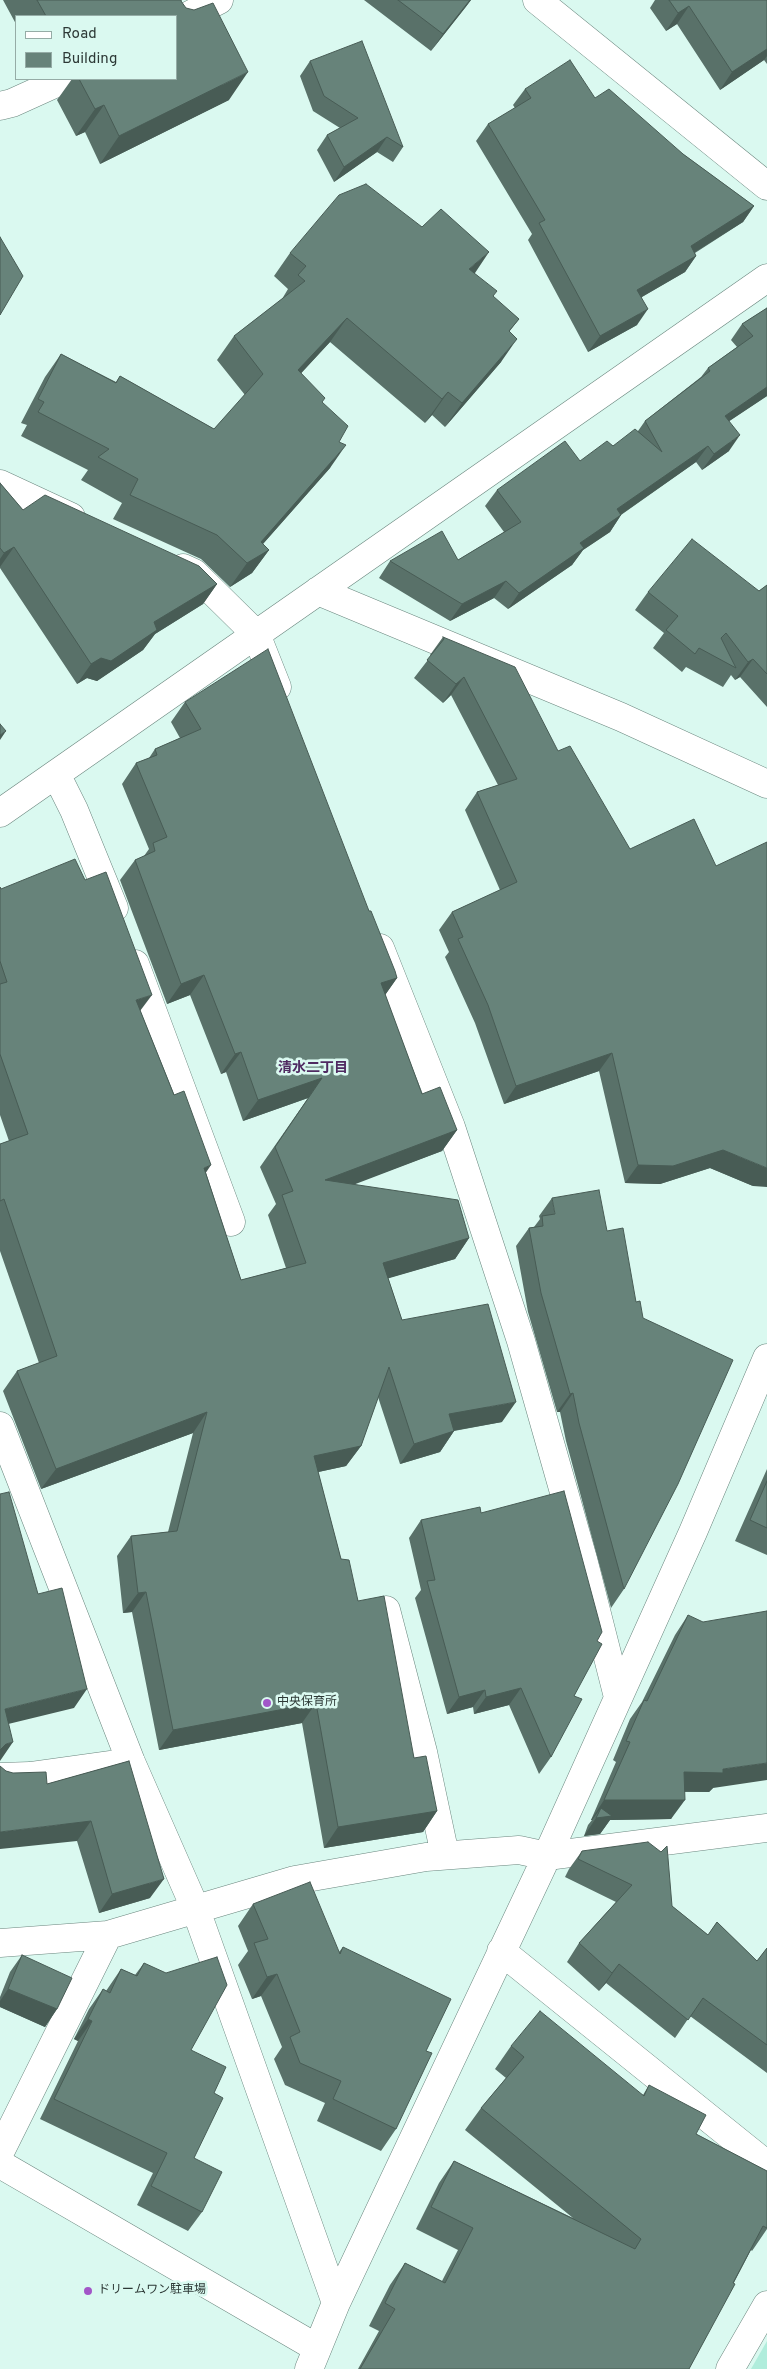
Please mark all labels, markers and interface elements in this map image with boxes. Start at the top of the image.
legend [15,15,178,80]
text: Road [62,25,97,44]
text: Building [62,50,117,69]
district label: 清水二丁目 [278,1061,348,1077]
place label: 中央保育所 [277,1696,337,1710]
marker: 中央保育所 [261,1697,273,1709]
place label: ドリームワン駐車場 [98,2284,206,2298]
marker: ドリームワン駐車場 [82,2285,94,2297]

